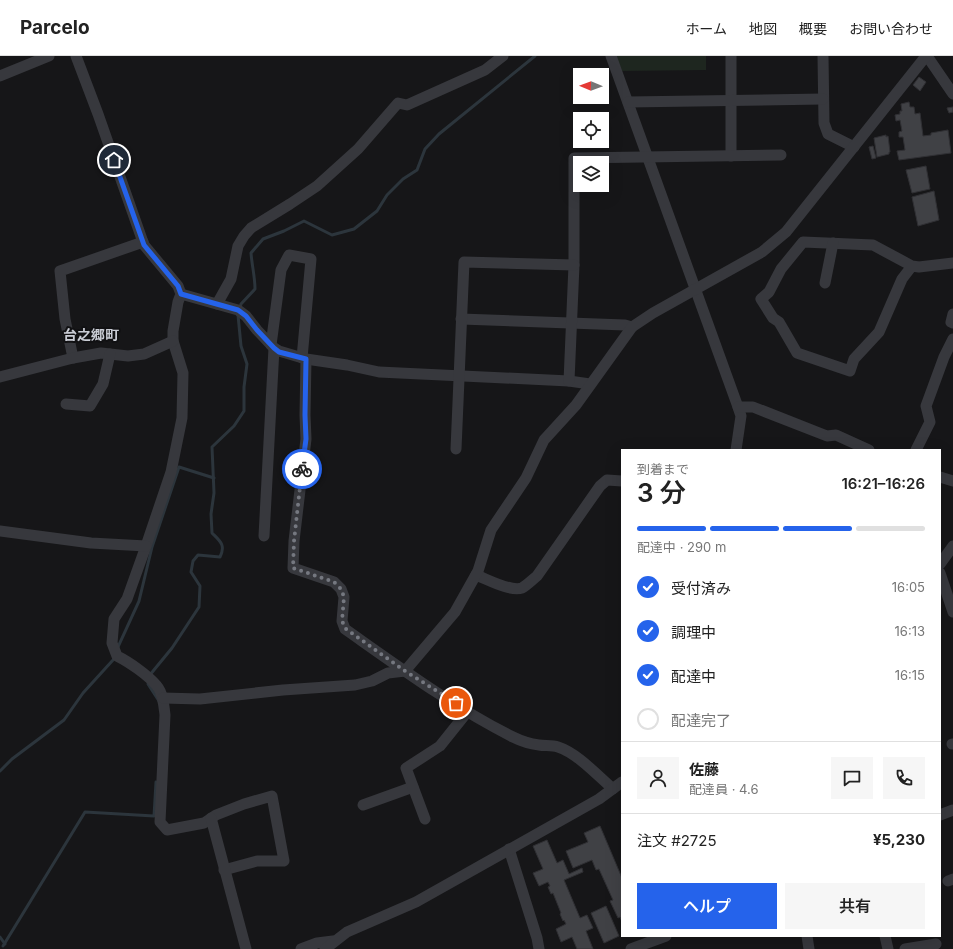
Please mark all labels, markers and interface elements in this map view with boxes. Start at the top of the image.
text: Parcelo [20,16,90,39]
text: ホーム [685,20,727,37]
text: 地図 [749,20,777,37]
text: 概要 [799,20,827,37]
text: お問い合わせ [849,20,933,37]
north arrow [573,68,609,104]
map controls [573,68,609,192]
button: locate [573,112,609,148]
pin [97,143,131,177]
icon: home [103,149,125,171]
button: layers [573,156,609,192]
district label: 台之郷町 [63,326,119,343]
courier [282,449,322,489]
icon: bike [291,458,313,480]
text: 到着まで [637,461,689,477]
text: 16:21–16:26 [841,474,925,493]
text: 3 分 [637,477,686,508]
text: 配達中 · 290 m [637,539,726,555]
icon: check [637,576,659,598]
text: 受付済み [671,579,731,598]
text: 16:05 [892,579,925,595]
icon: check [637,620,659,642]
text: 調理中 [671,623,716,642]
text: 16:13 [895,623,925,639]
icon: check [637,664,659,686]
text: 配達中 [671,667,716,686]
text: 16:15 [895,667,925,683]
pin [439,686,473,720]
icon: bag [445,692,467,714]
text: 配達完了 [671,711,731,730]
button: person [637,757,679,799]
button: chat [831,757,873,799]
button: phone [883,757,925,799]
text: 佐藤 [689,760,719,779]
text: 配達員 · 4.6 [689,781,759,797]
text: ¥5,230 [873,830,925,849]
text: 注文 #2725 [637,831,717,850]
button: ヘルプ [637,883,777,929]
button: 共有 [785,883,925,929]

